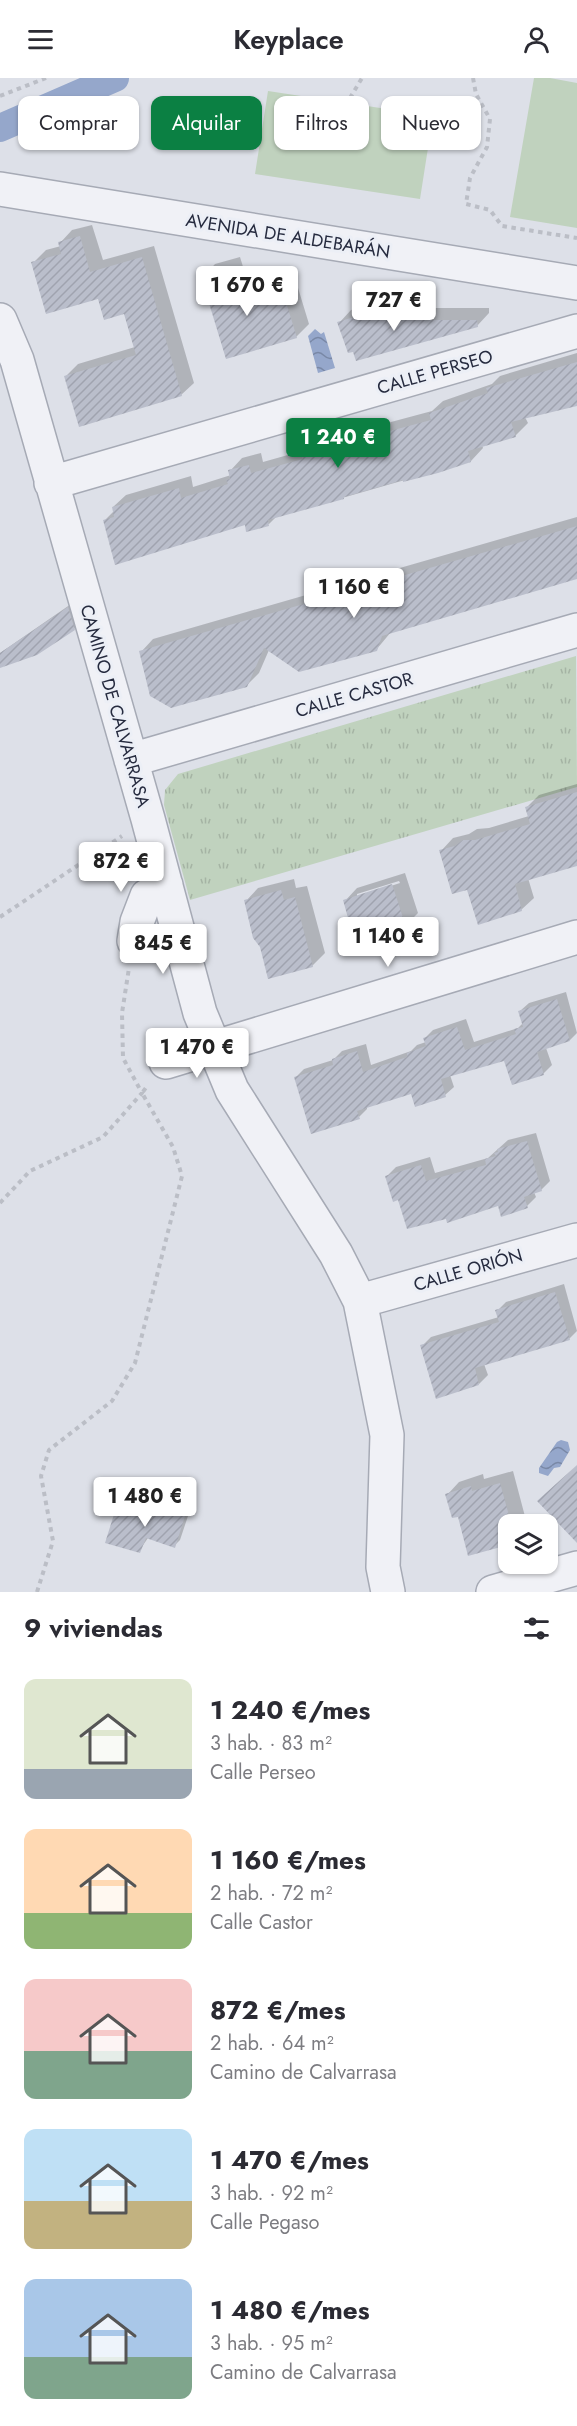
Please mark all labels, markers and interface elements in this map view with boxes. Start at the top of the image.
text: Keyplace [233,20,344,59]
icon: menu [24,23,57,56]
icon: person [520,23,553,56]
chip: Comprar [18,96,139,150]
chip: Alquilar [151,96,262,150]
chip: Filtros [274,96,369,150]
chip: Nuevo [381,96,481,150]
street label: AVENIDA DE ALDEBARÁN [184,207,392,265]
pin: 1 670 € [192,266,302,317]
text: 1 670 € [210,271,284,300]
pin: 727 € [352,281,436,332]
text: 727 € [366,286,422,315]
street label: CALLE PERSEO [374,343,496,401]
pin: 1 240 € [283,418,393,469]
text: 1 240 € [300,423,376,452]
pin: 1 160 € [299,568,409,619]
text: 1 160 € [318,573,390,602]
street label: CAMINO DE CALVARRASA [74,601,156,811]
street label: CALLE CASTOR [292,666,416,724]
pin: 872 € [79,842,163,893]
text: 872 € [93,847,149,876]
pin: 1 140 € [333,917,443,968]
text: 1 140 € [352,922,424,951]
pin: 845 € [121,924,205,975]
text: 845 € [134,929,192,958]
pin: 1 470 € [142,1028,252,1079]
text: 1 470 € [160,1033,234,1062]
street label: CALLE ORIÓN [410,1242,526,1298]
pin: 1 480 € [90,1477,200,1528]
text: 1 480 € [107,1482,183,1511]
map controls [498,1514,558,1574]
button: layers [498,1514,558,1574]
text: 9 viviendas [24,1609,163,1647]
icon: filters [520,1612,553,1645]
text: 1 240 €/mes [210,1691,370,1729]
icon: home [72,1703,144,1775]
text: 3 hab. · 83 m² [210,1729,332,1758]
text: Calle Perseo [210,1758,316,1787]
text: 1 160 €/mes [210,1841,366,1879]
icon: home [72,1853,144,1925]
text: 2 hab. · 72 m² [210,1879,332,1908]
text: Calle Castor [210,1908,313,1937]
text: 872 €/mes [210,1991,346,2029]
icon: home [72,2003,144,2075]
text: 2 hab. · 64 m² [210,2029,334,2058]
text: Camino de Calvarrasa [210,2058,397,2087]
text: 1 470 €/mes [210,2141,369,2179]
icon: home [72,2153,144,2225]
text: 3 hab. · 92 m² [210,2179,333,2208]
text: Calle Pegaso [210,2208,319,2237]
text: 1 480 €/mes [210,2291,370,2329]
icon: home [72,2303,144,2375]
text: 3 hab. · 95 m² [210,2329,333,2358]
text: Camino de Calvarrasa [210,2358,397,2387]

